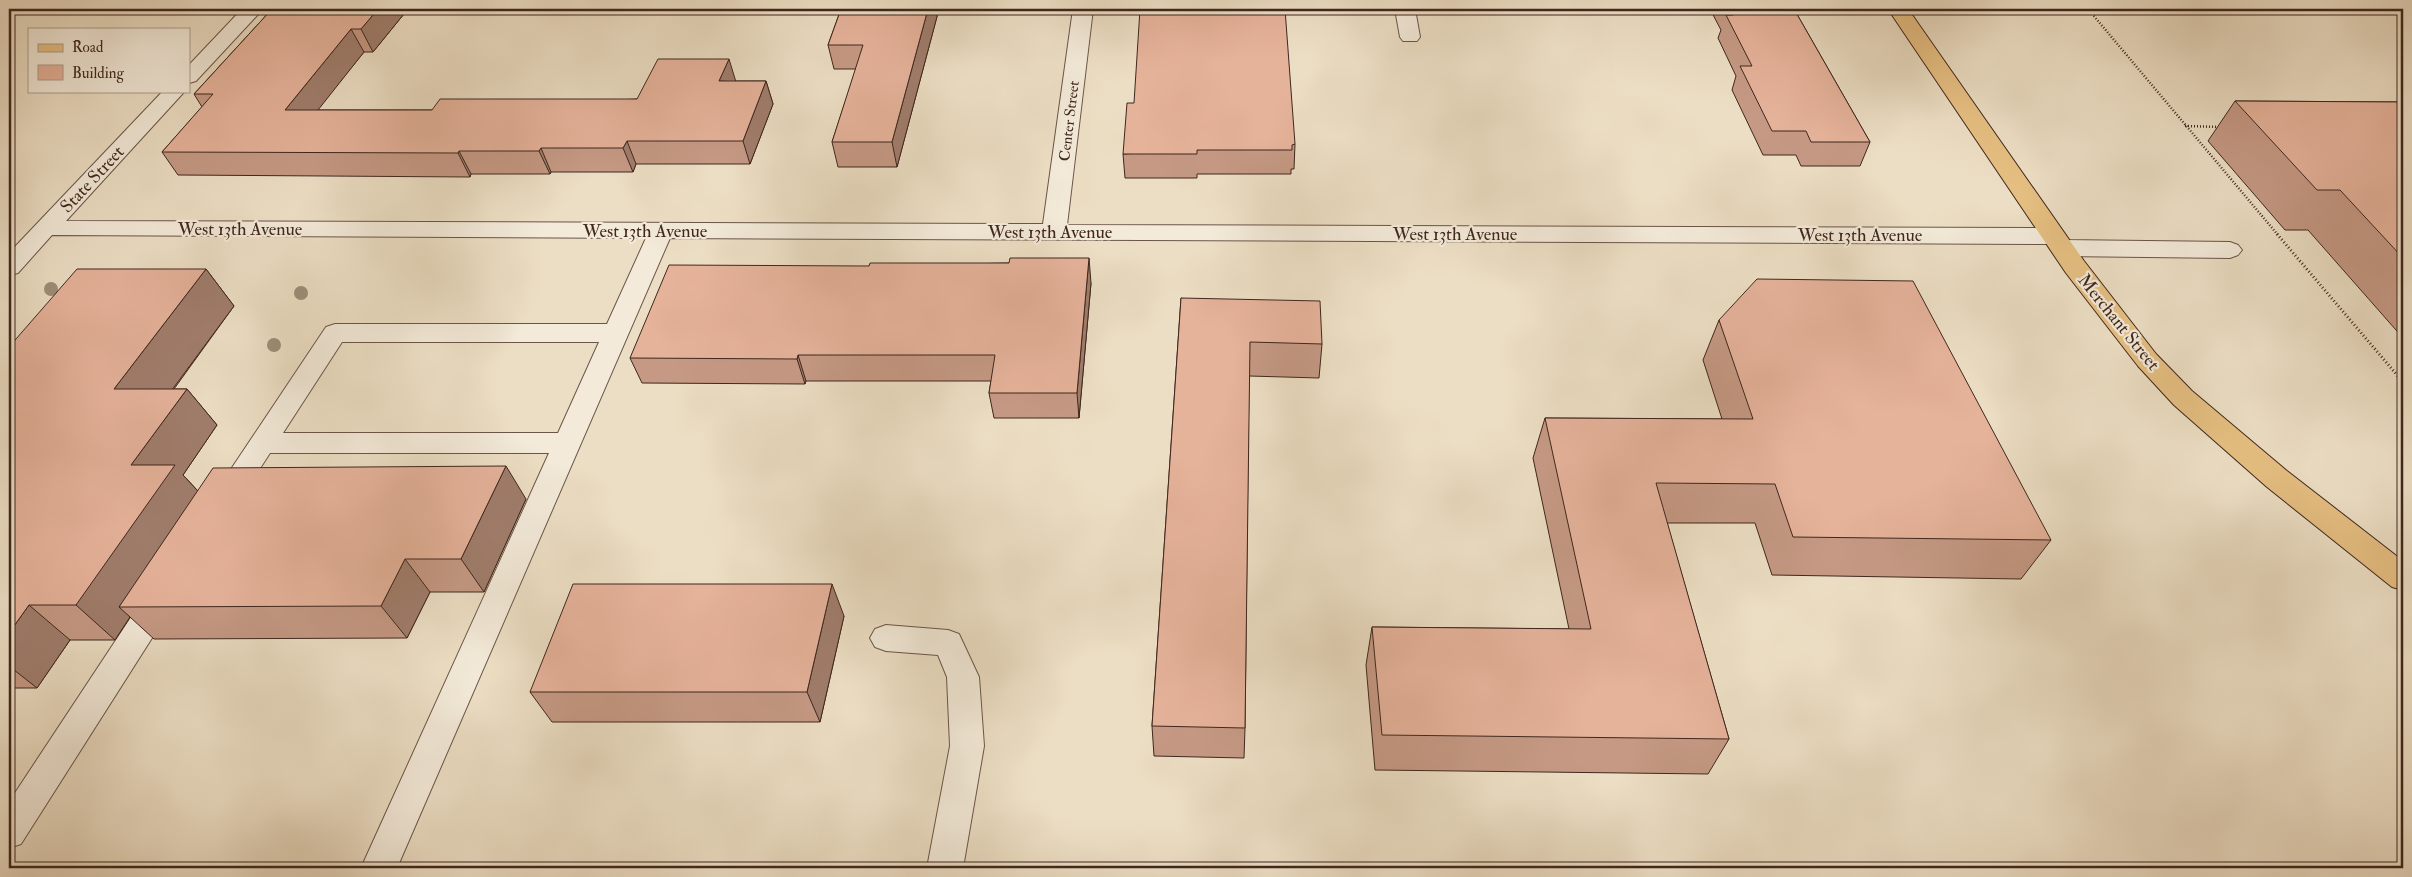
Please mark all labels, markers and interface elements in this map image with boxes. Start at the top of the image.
legend [28,28,190,92]
text: Road [72,38,104,57]
text: Building [72,64,124,83]
street label: Center Street [1055,80,1084,162]
street label: State Street [55,141,129,218]
street label: West 13th Avenue [177,218,303,241]
street label: West 13th Avenue [582,220,708,243]
street label: West 13th Avenue [987,221,1113,244]
street label: West 13th Avenue [1392,223,1518,246]
street label: West 13th Avenue [1797,224,1923,247]
street label: Merchant Street [2073,269,2165,375]

